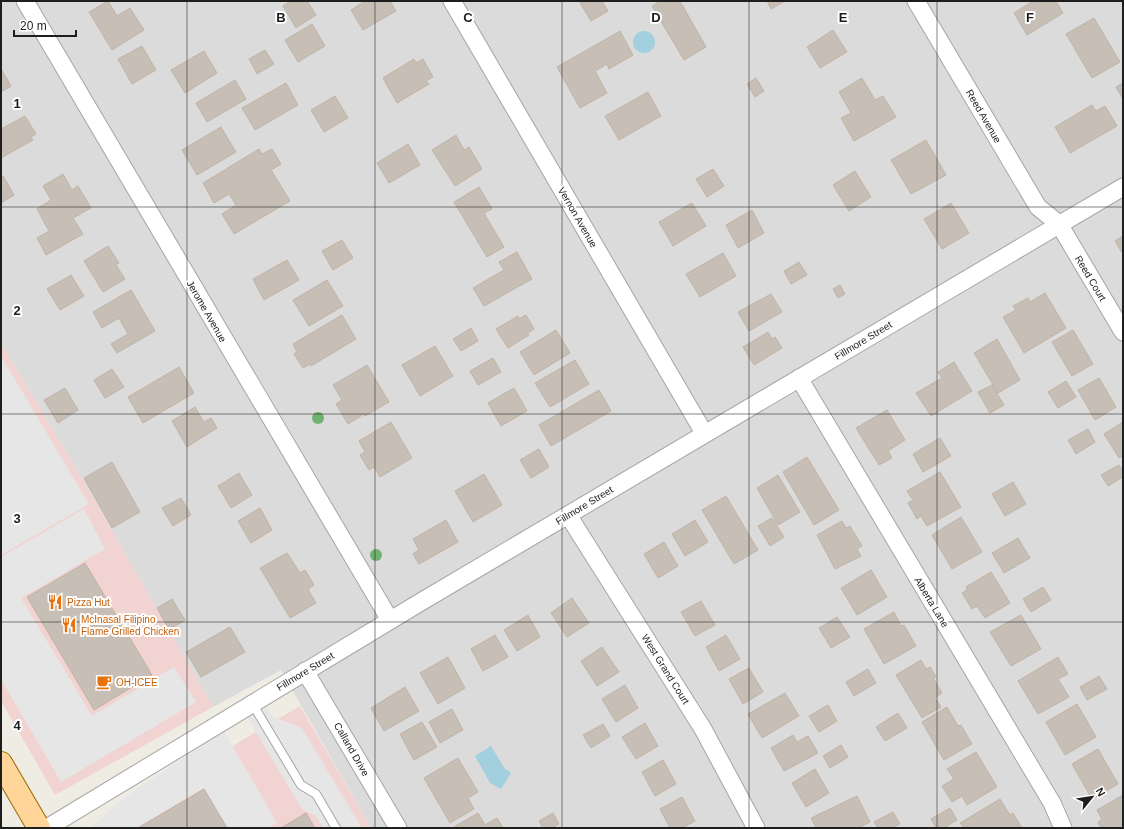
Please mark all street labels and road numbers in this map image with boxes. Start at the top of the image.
street label: Reed Avenue [964,88,1004,145]
street label: Vernon Avenue [556,185,599,250]
street label: Reed Court [1073,254,1109,303]
street label: Jerome Avenue [184,278,229,344]
street label: Fillmore Street [833,319,894,362]
street label: Fillmore Street [554,484,615,527]
street label: Alberta Lane [912,575,951,630]
street label: West Grand Court [640,632,692,706]
street label: Fillmore Street [275,650,336,693]
street label: Calland Drive [332,721,372,778]

